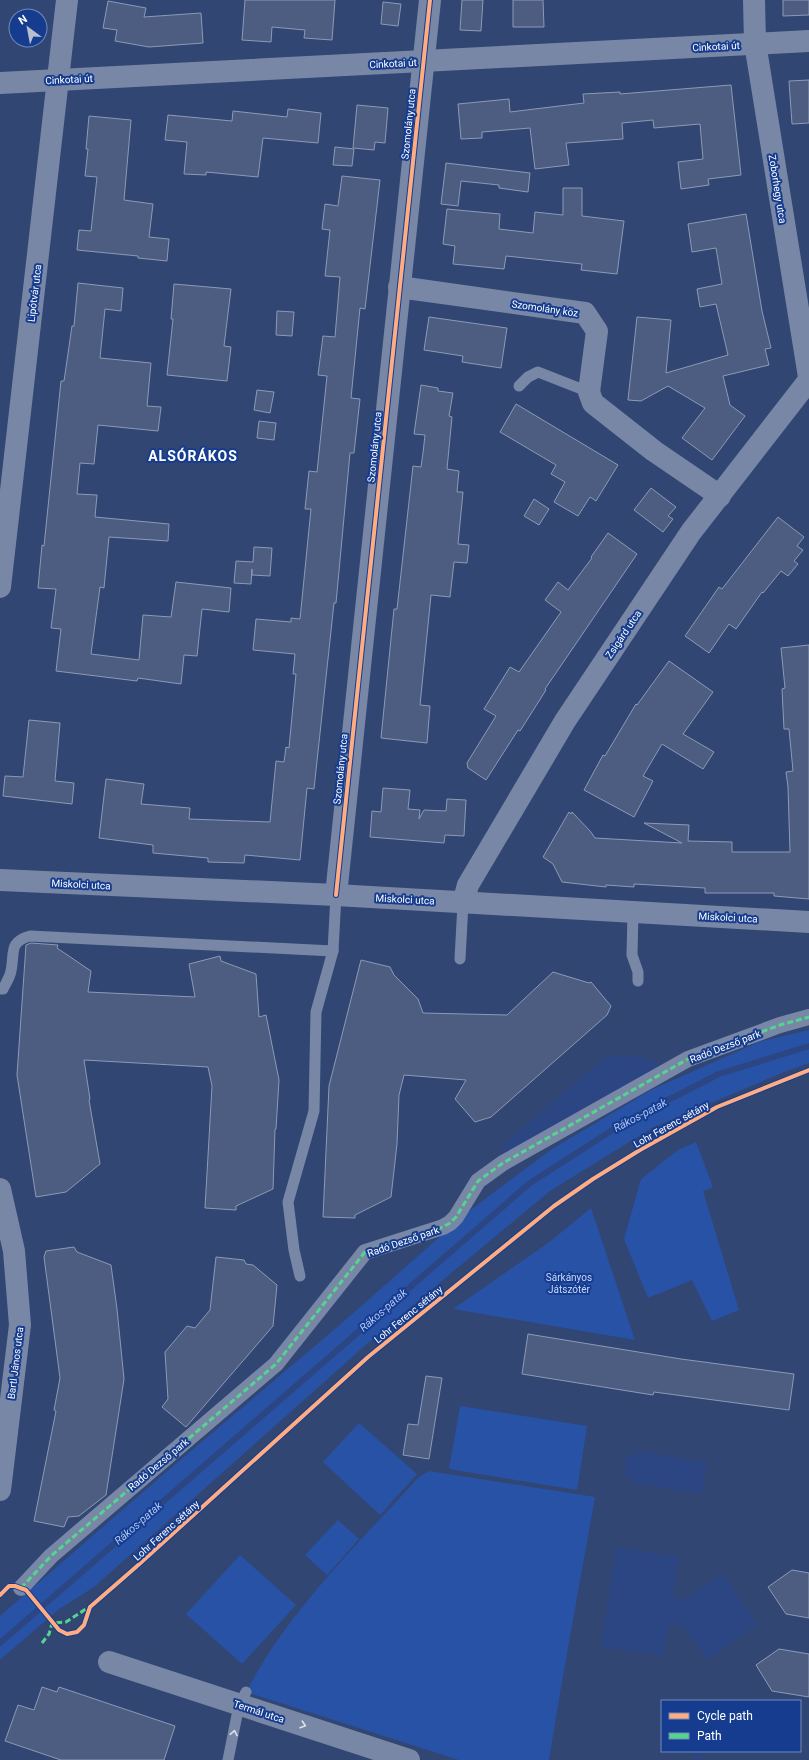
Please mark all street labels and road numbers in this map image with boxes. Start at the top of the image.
street label: Cinkotai út [692,40,740,53]
street label: Cinkotai út [369,57,417,70]
street label: Cinkotai út [45,73,93,86]
street label: Szomolány utca [399,88,418,160]
street label: Zoborhegy utca [767,154,788,224]
street label: Lipótvár utca [26,264,43,322]
street label: Szomolány köz [511,298,579,319]
street label: Szomolány utca [365,411,384,483]
street label: Zsigárd utca [603,608,643,660]
street label: Szomolány utca [331,733,350,805]
street label: Miskolci utca [51,877,111,892]
street label: Miskolci utca [375,892,435,907]
street label: Miskolci utca [698,910,758,925]
street label: Radó Dezső park [688,1028,763,1065]
street label: Lohr Ferenc sétány [632,1099,711,1150]
street label: Radó Dezső park [366,1224,441,1259]
street label: Lohr Ferenc sétány [372,1283,445,1345]
street label: Bartl János utca [6,1326,25,1400]
street label: Radó Dezső park [126,1435,191,1493]
street label: Lohr Ferenc sétány [131,1498,202,1563]
street label: Termál utca [232,1698,286,1725]

